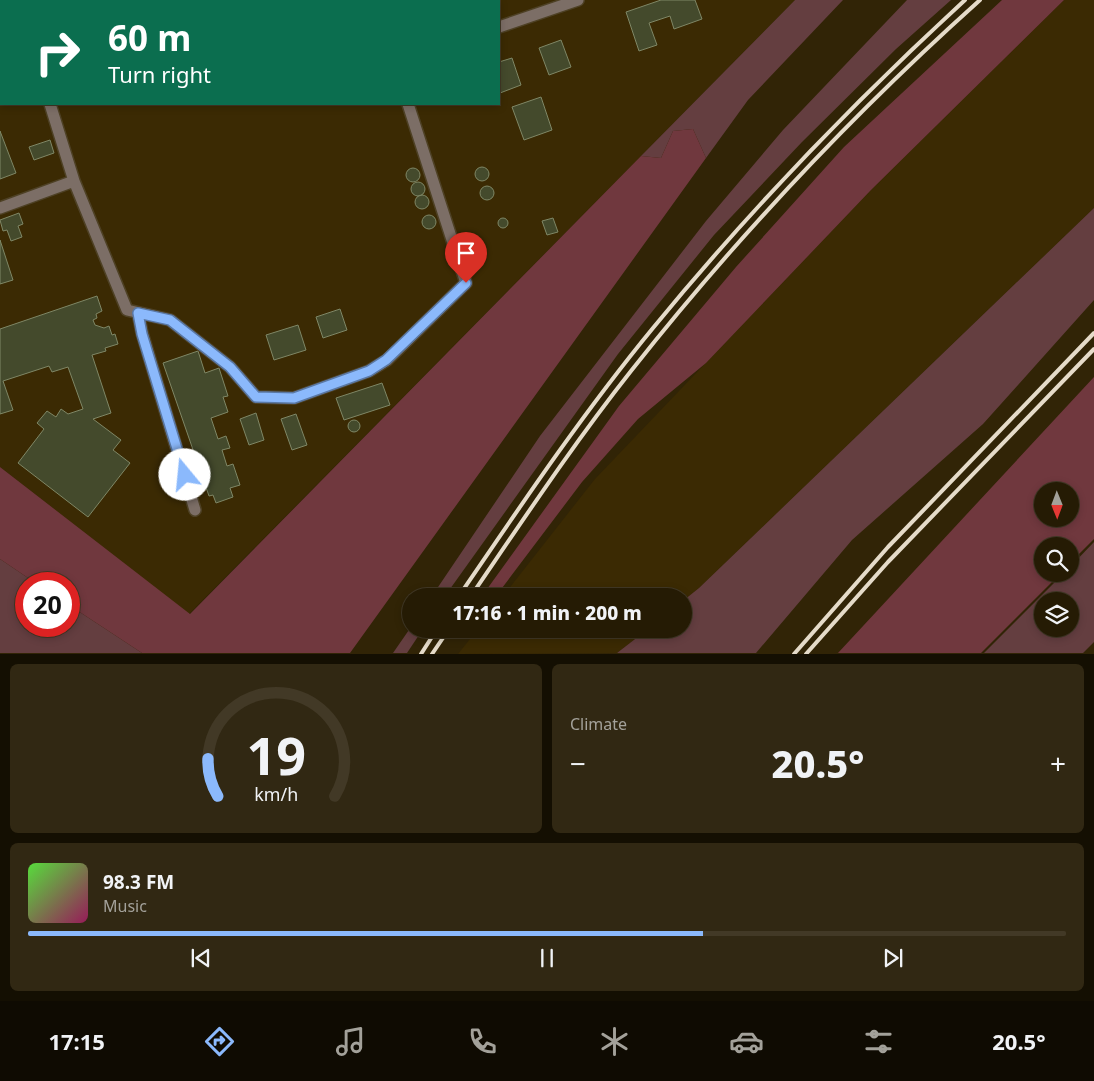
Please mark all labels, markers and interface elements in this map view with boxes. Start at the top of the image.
text: 60 m [108,14,191,61]
icon: right [25,20,90,85]
text: Turn right [108,59,211,89]
pin [445,232,487,283]
icon: arrive [452,239,480,267]
position arrow [158,448,210,500]
north arrow [1034,482,1079,528]
map controls [1034,482,1079,637]
button: search [1034,537,1079,582]
speed limit sign: 20 [15,572,80,637]
button: layers [1034,592,1079,637]
text: 17:16 · 1 min · 200 m [452,600,642,626]
text: Climate [570,713,627,735]
text: 19 [246,719,306,790]
text: 20.5° [772,737,864,789]
text: − [570,744,586,782]
text: + [1050,744,1066,782]
text: km/h [254,782,298,806]
text: 98.3 FM [103,869,174,895]
text: Music [103,895,147,917]
icon: previous [187,944,215,972]
icon: pause [533,944,561,972]
icon: next [879,944,907,972]
icon: directions [202,1024,237,1059]
icon: music [333,1024,368,1059]
icon: phone [465,1024,500,1059]
icon: climate [597,1024,632,1059]
icon: car [729,1024,764,1059]
icon: filters [861,1024,896,1059]
text: 17:15 [48,1026,105,1056]
text: 20.5° [992,1026,1046,1056]

